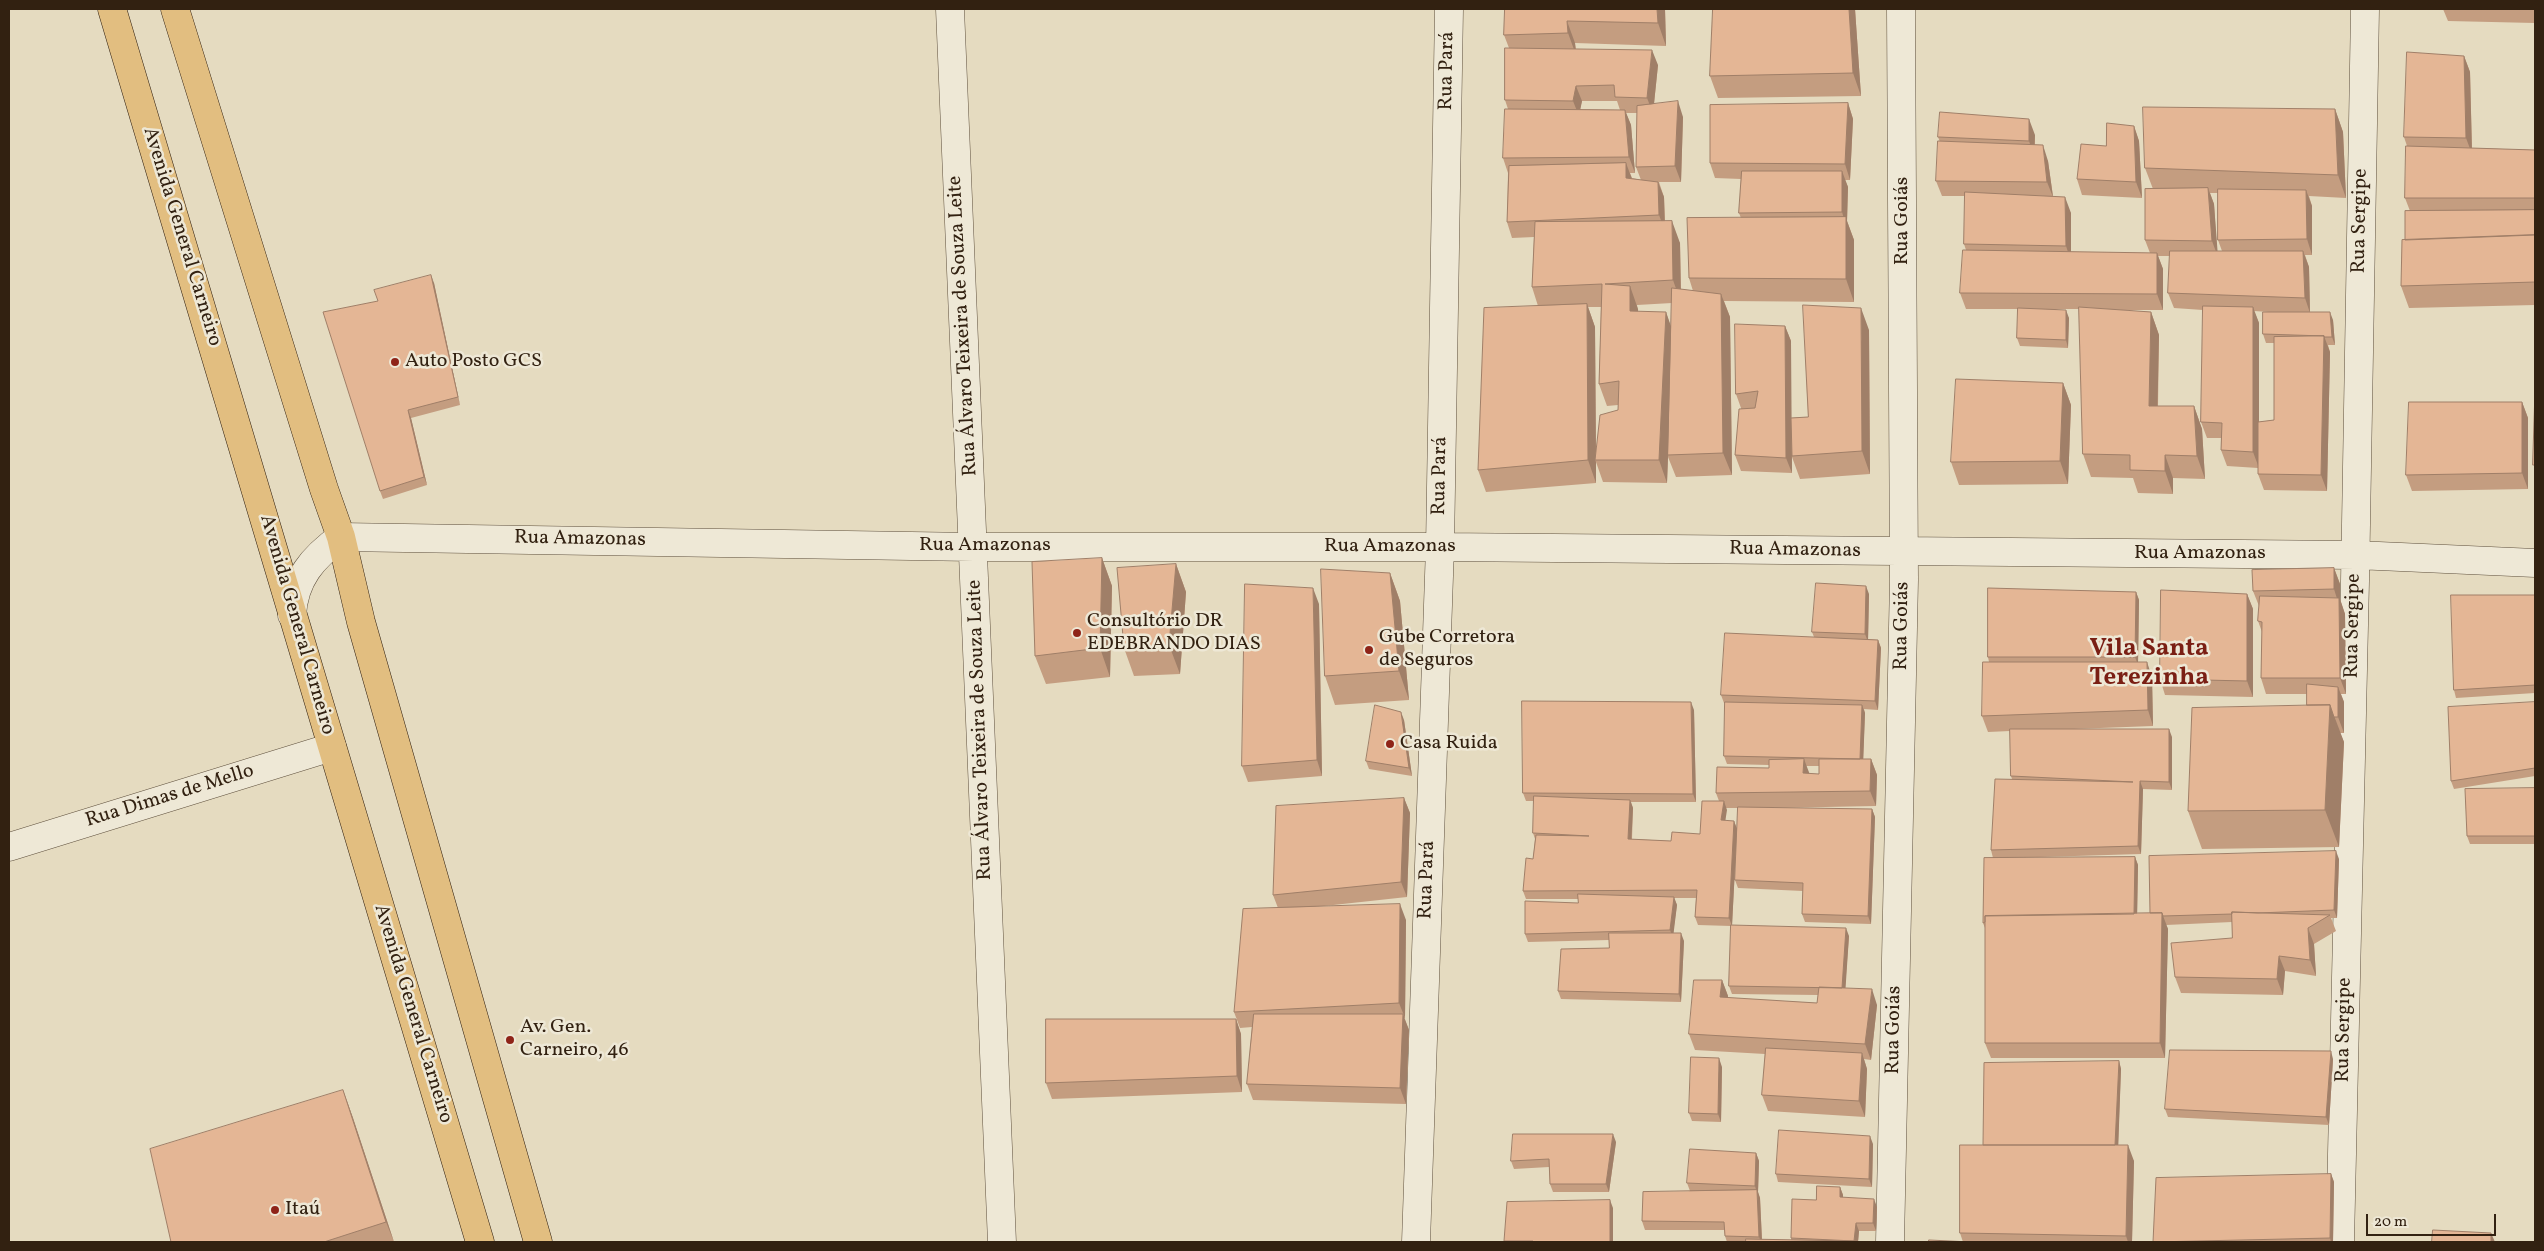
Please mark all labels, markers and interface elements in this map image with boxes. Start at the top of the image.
street label: Rua Pará [1435,31,1461,111]
street label: Avenida General Carneiro [136,125,226,349]
street label: Rua Sergipe [2348,168,2374,274]
street label: Rua Álvaro Teixeira de Souza Leite [944,175,984,477]
street label: Rua Goiás [1891,177,1915,265]
place label: Auto Posto GCS [405,350,542,374]
marker: Auto Posto GCS [389,356,401,368]
street label: Rua Pará [1428,436,1454,516]
street label: Avenida General Carneiro [253,512,339,738]
street label: Rua Amazonas [514,527,646,553]
street label: Rua Amazonas [919,534,1051,558]
street label: Rua Amazonas [1324,535,1456,559]
street label: Rua Amazonas [1729,538,1861,564]
street label: Rua Amazonas [2134,542,2266,566]
street label: Rua Sergipe [2341,573,2367,679]
street label: Rua Álvaro Teixeira de Souza Leite [964,579,998,881]
street label: Rua Goiás [1890,581,1916,671]
place label: Consultório DR EDEBRANDO DIAS [1087,610,1261,657]
place label: Gube Corretora de Seguros [1379,626,1515,673]
marker: Consultório DR EDEBRANDO DIAS [1071,627,1083,639]
district label: Vila Santa Terezinha [2089,635,2209,694]
marker: Gube Corretora de Seguros [1363,644,1375,656]
place label: Casa Ruida [1400,732,1498,756]
marker: Casa Ruida [1384,738,1396,750]
street label: Rua Dimas de Mello [83,760,257,834]
street label: Rua Pará [1415,840,1441,920]
street label: Avenida General Carneiro [367,902,457,1126]
street label: Rua Sergipe [2332,977,2358,1083]
street label: Rua Goiás [1882,985,1908,1075]
place label: Av. Gen. Carneiro, 46 [520,1016,629,1063]
marker: Av. Gen. Carneiro, 46 [504,1034,516,1046]
place label: Itaú [285,1198,320,1222]
marker: Itaú [269,1204,281,1216]
scale bar [2369,1204,2499,1236]
text: 20 m [2374,1212,2407,1233]

